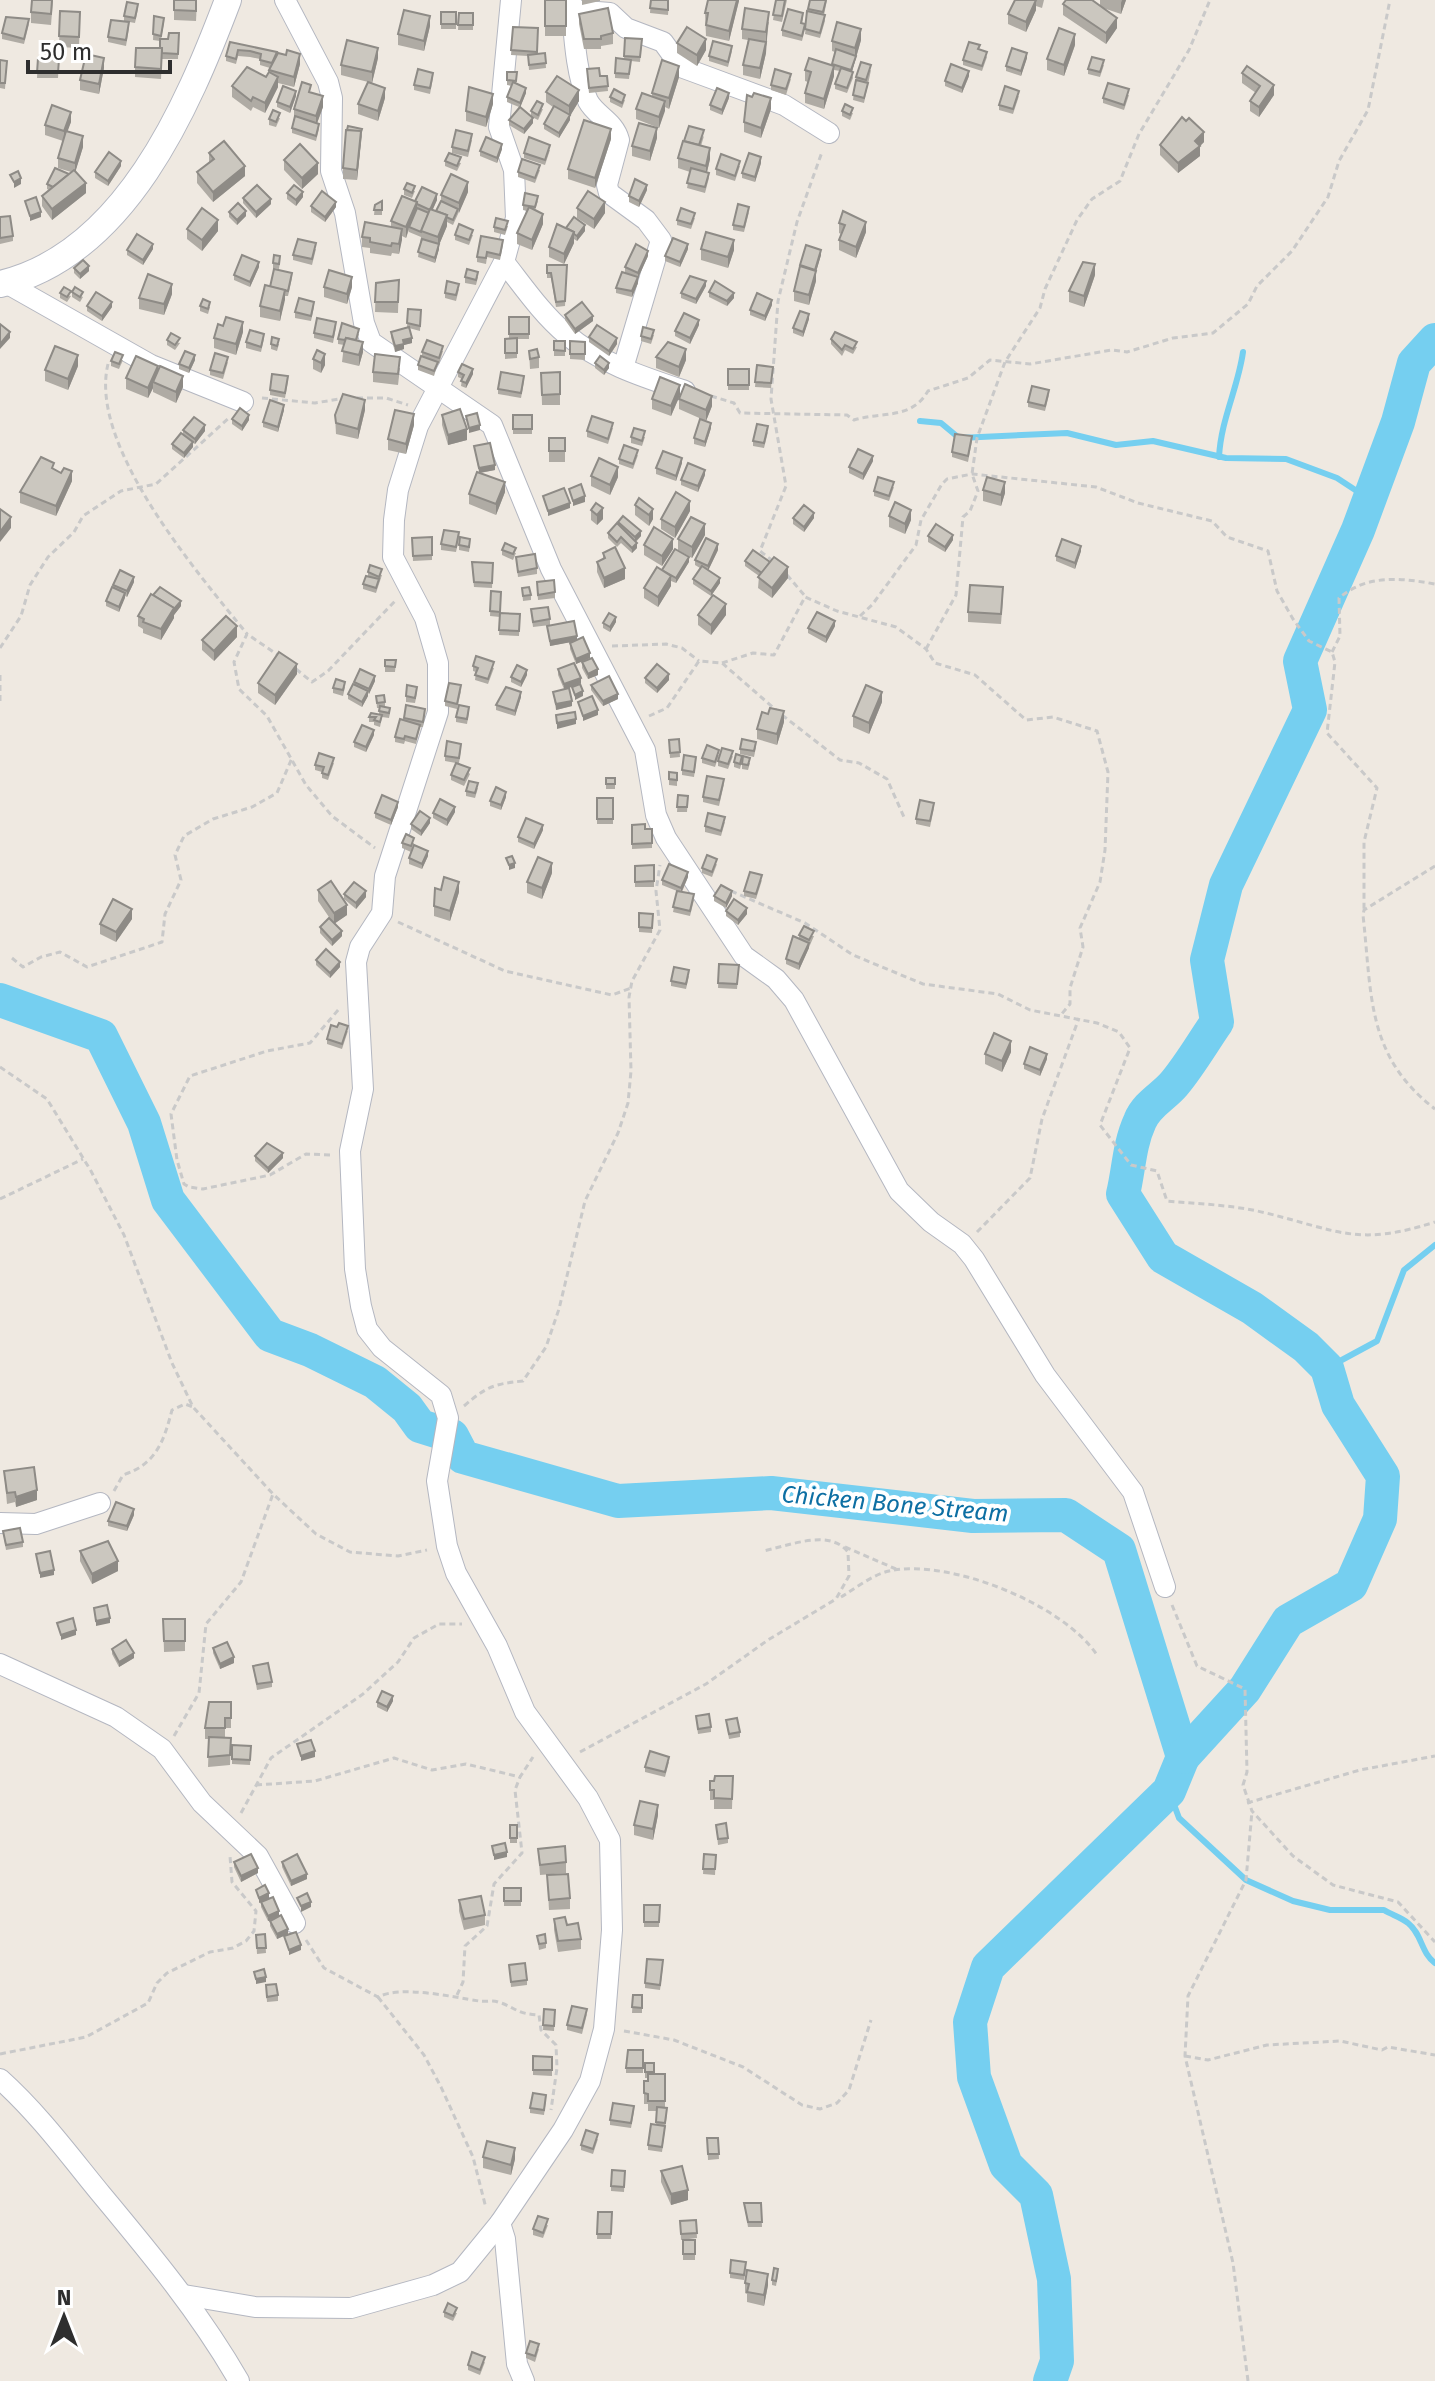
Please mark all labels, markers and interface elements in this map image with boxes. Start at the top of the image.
scale bar [28,24,170,74]
text: 50 m [40,38,92,66]
water label: Chicken Bone Stream [780,1480,1010,1528]
north arrow [24,2277,104,2357]
text: N [57,2284,71,2311]

